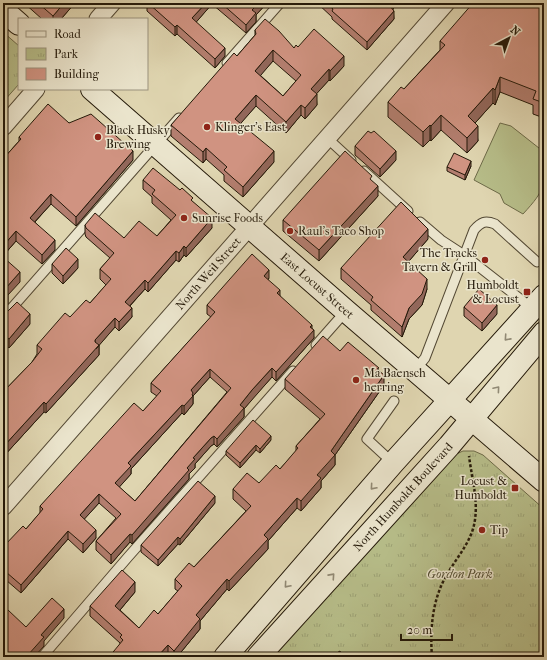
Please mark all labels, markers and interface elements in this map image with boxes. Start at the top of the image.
legend [18,18,148,90]
north arrow [489,18,529,58]
text: N [508,23,523,39]
text: Road [54,27,81,41]
text: Park [54,47,79,61]
text: Building [54,67,99,81]
place label: Klinger's East [215,120,287,134]
marker: Klinger's East [202,122,212,132]
place label: Black Husky Brewing [106,123,170,151]
marker: Black Husky Brewing [93,132,103,142]
place label: Sunrise Foods [192,211,264,225]
marker: Sunrise Foods [179,213,189,223]
place label: Raul's Taco Shop [298,224,385,238]
marker: Raul's Taco Shop [285,226,295,236]
street label: North Weil Street [173,234,244,313]
place label: The Tracks Tavern & Grill [402,246,478,274]
street label: East Locust Street [278,250,357,322]
marker: The Tracks Tavern & Grill [480,255,490,265]
place label: Humboldt & Locust [467,278,520,306]
marker: Humboldt & Locust [522,287,532,297]
one-way arrow [505,333,512,340]
place label: Ma Baensch herring [364,366,426,394]
marker: Ma Baensch herring [351,375,361,385]
one-way arrow [492,386,499,394]
street label: North Humboldt Boulevard [350,439,456,554]
place label: Locust & Humboldt [455,474,508,502]
one-way arrow [370,482,377,490]
marker: Locust & Humboldt [510,483,520,493]
place label: Tip [490,523,508,537]
marker: Tip [477,525,487,535]
park label: Gordon Park [427,567,493,581]
one-way arrow [327,573,334,581]
one-way arrow [285,580,292,588]
scale bar [401,616,452,642]
text: 20 m [407,623,432,637]

